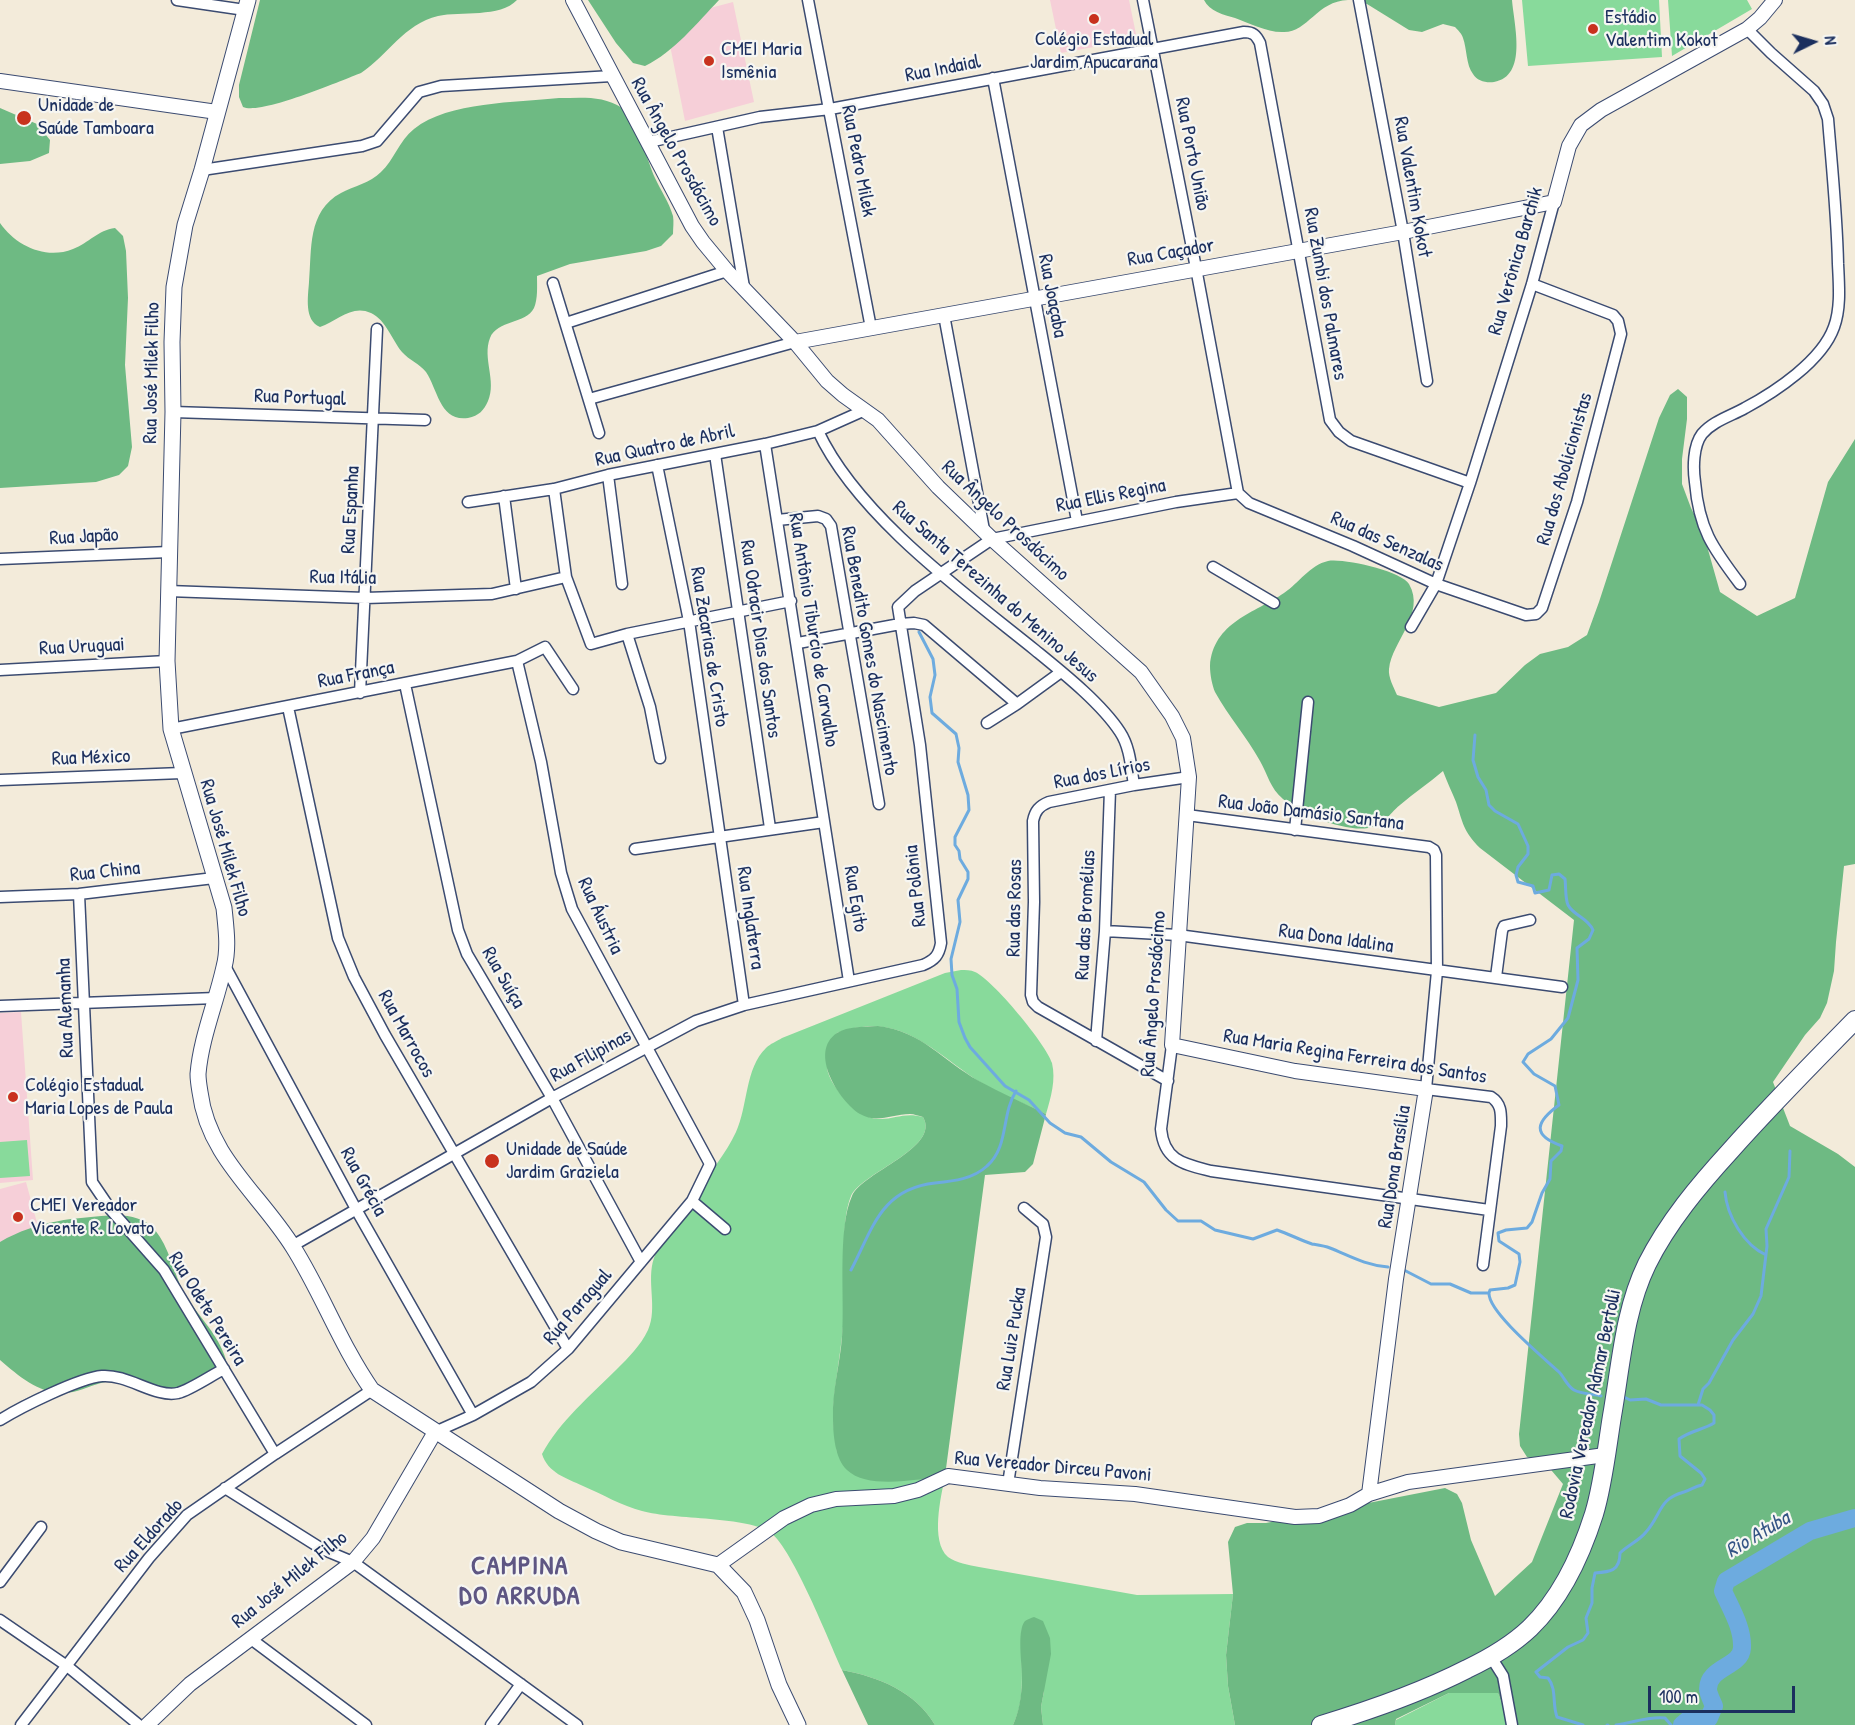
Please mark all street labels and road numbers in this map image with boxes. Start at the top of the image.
street label: Rua Indaial [903,50,983,88]
street label: Rua Ângelo Prosdócimo [625,74,727,230]
street label: Rua Porto União [1169,95,1215,213]
street label: Rua Pedro Milek [835,103,881,219]
street label: Rua Valentim Kokot [1388,115,1436,259]
street label: Rua Verônica Barchik [1483,184,1549,338]
street label: Rua Zumbi dos Palmares [1298,206,1352,382]
street label: Rua Caçador [1126,234,1216,272]
street label: Rua Joaçaba [1032,252,1072,340]
street label: Rua José Milek Filho [139,302,165,444]
street label: Rua Portugal [254,384,346,412]
street label: Rua dos Abolicionistas [1532,390,1598,548]
street label: Rua Quatro de Abril [593,420,737,472]
street label: Rua Ângelo Prosdócimo [936,456,1074,586]
street label: Rua Espanha [337,466,365,554]
street label: Rua Ellis Regina [1054,474,1168,518]
street label: Rua Santa Terezinha do Menino Jesus [887,496,1103,688]
street label: Rua das Senzalas [1327,506,1447,578]
street label: Rua Antônio Tiburcio de Carvalho [783,511,843,749]
street label: Rua Japão [49,523,119,551]
street label: Rua Benedito Gomes do Nascimento [835,525,903,777]
street label: Rua Odracir Dias dos Santos [734,539,786,739]
street label: Rua Itália [310,565,376,591]
street label: Rua Zacarias de Cristo [685,565,733,729]
street label: Rua Uruguai [39,633,125,661]
street label: Rua França [316,656,396,694]
street label: Rua México [51,745,131,771]
street label: Rua dos Lírios [1052,753,1152,795]
street label: Rua José Milek Filho [194,777,256,919]
street label: Rua João Damásio Santana [1217,790,1405,836]
street label: Rua Polônia [900,844,932,928]
street label: Rua das Bromélias [1071,849,1101,981]
street label: Rua China [69,856,141,888]
street label: Rua das Rosas [1002,859,1028,957]
street label: Rua Egito [838,864,872,934]
street label: Rua Inglaterra [731,865,769,971]
street label: Rua Áustria [572,874,628,958]
street label: Rua Ângelo Prosdócimo [1136,910,1172,1078]
street label: Rua Dona Idalina [1277,919,1395,959]
street label: Rua Suíça [476,943,530,1013]
street label: Rua Alemanha [52,958,80,1058]
street label: Rua Marrocos [372,986,440,1082]
street label: Rua Filipinas [546,1024,636,1088]
street label: Rua Maria Regina Ferreira dos Santos [1222,1024,1488,1090]
street label: Rua Dona Brasília [1373,1104,1417,1230]
street label: Rua Grécia [334,1143,392,1221]
street label: Rua Odete Pereira [163,1248,251,1370]
street label: Rua Paragual [539,1264,617,1350]
street label: Rua Luiz Pucka [992,1286,1032,1392]
street label: Rodovia Vereador Admar Bertolli [1555,1287,1627,1521]
street label: Rua Vereador Dirceu Pavoni [954,1446,1152,1488]
street label: Rua Eldorado [110,1494,188,1578]
street label: Rua José Milek Filho [227,1526,353,1634]

